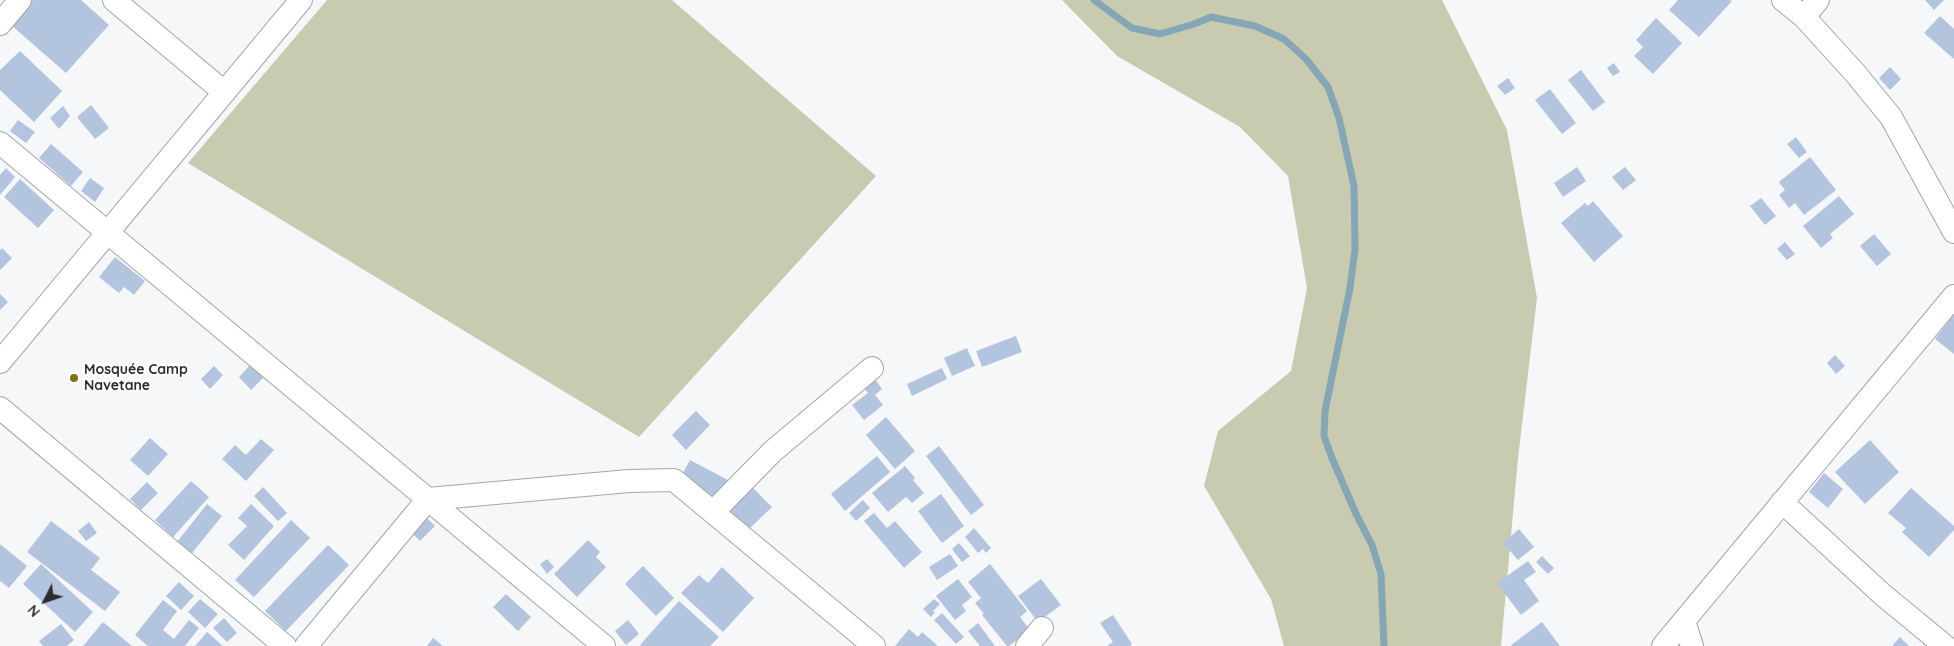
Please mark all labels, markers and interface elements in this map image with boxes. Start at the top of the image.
place label: Mosquée Camp Navetane [84,362,188,394]
marker: Mosquée Camp Navetane [68,372,80,384]
north arrow [20,576,70,626]
text: N [24,601,44,621]

